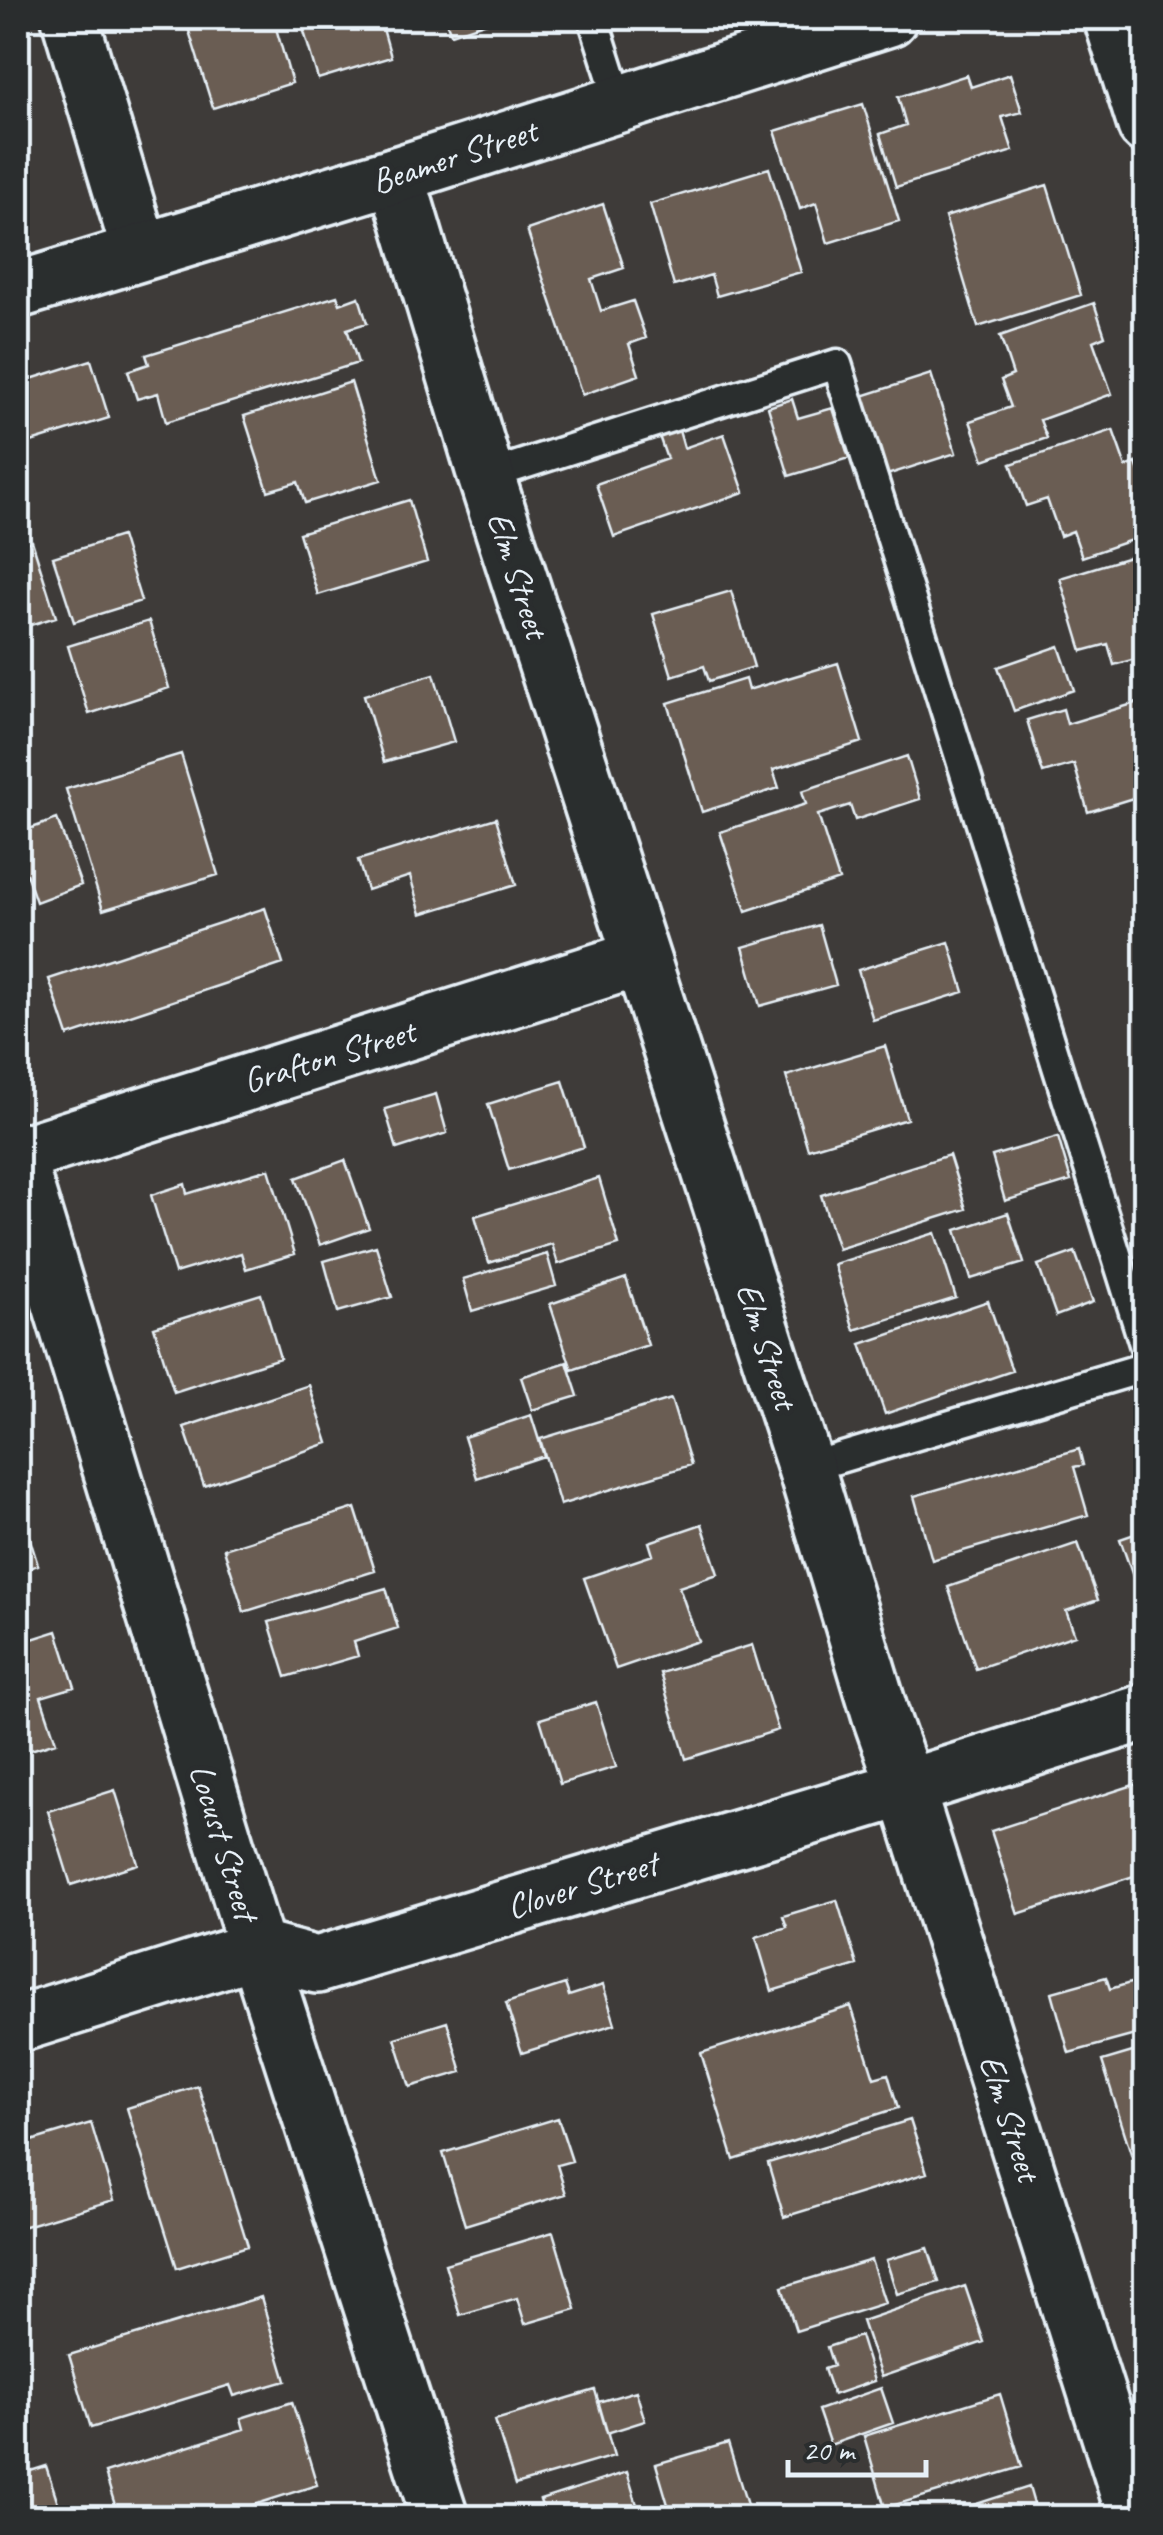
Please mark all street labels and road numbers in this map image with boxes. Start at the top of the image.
street label: Beamer Street [366,107,546,204]
street label: Elm Street [477,506,561,647]
street label: Grafton Street [238,1008,424,1103]
street label: Elm Street [726,1277,810,1418]
street label: Locust Street [179,1758,270,1930]
street label: Clover Street [501,1840,667,1929]
street label: Elm Street [969,2049,1053,2190]

